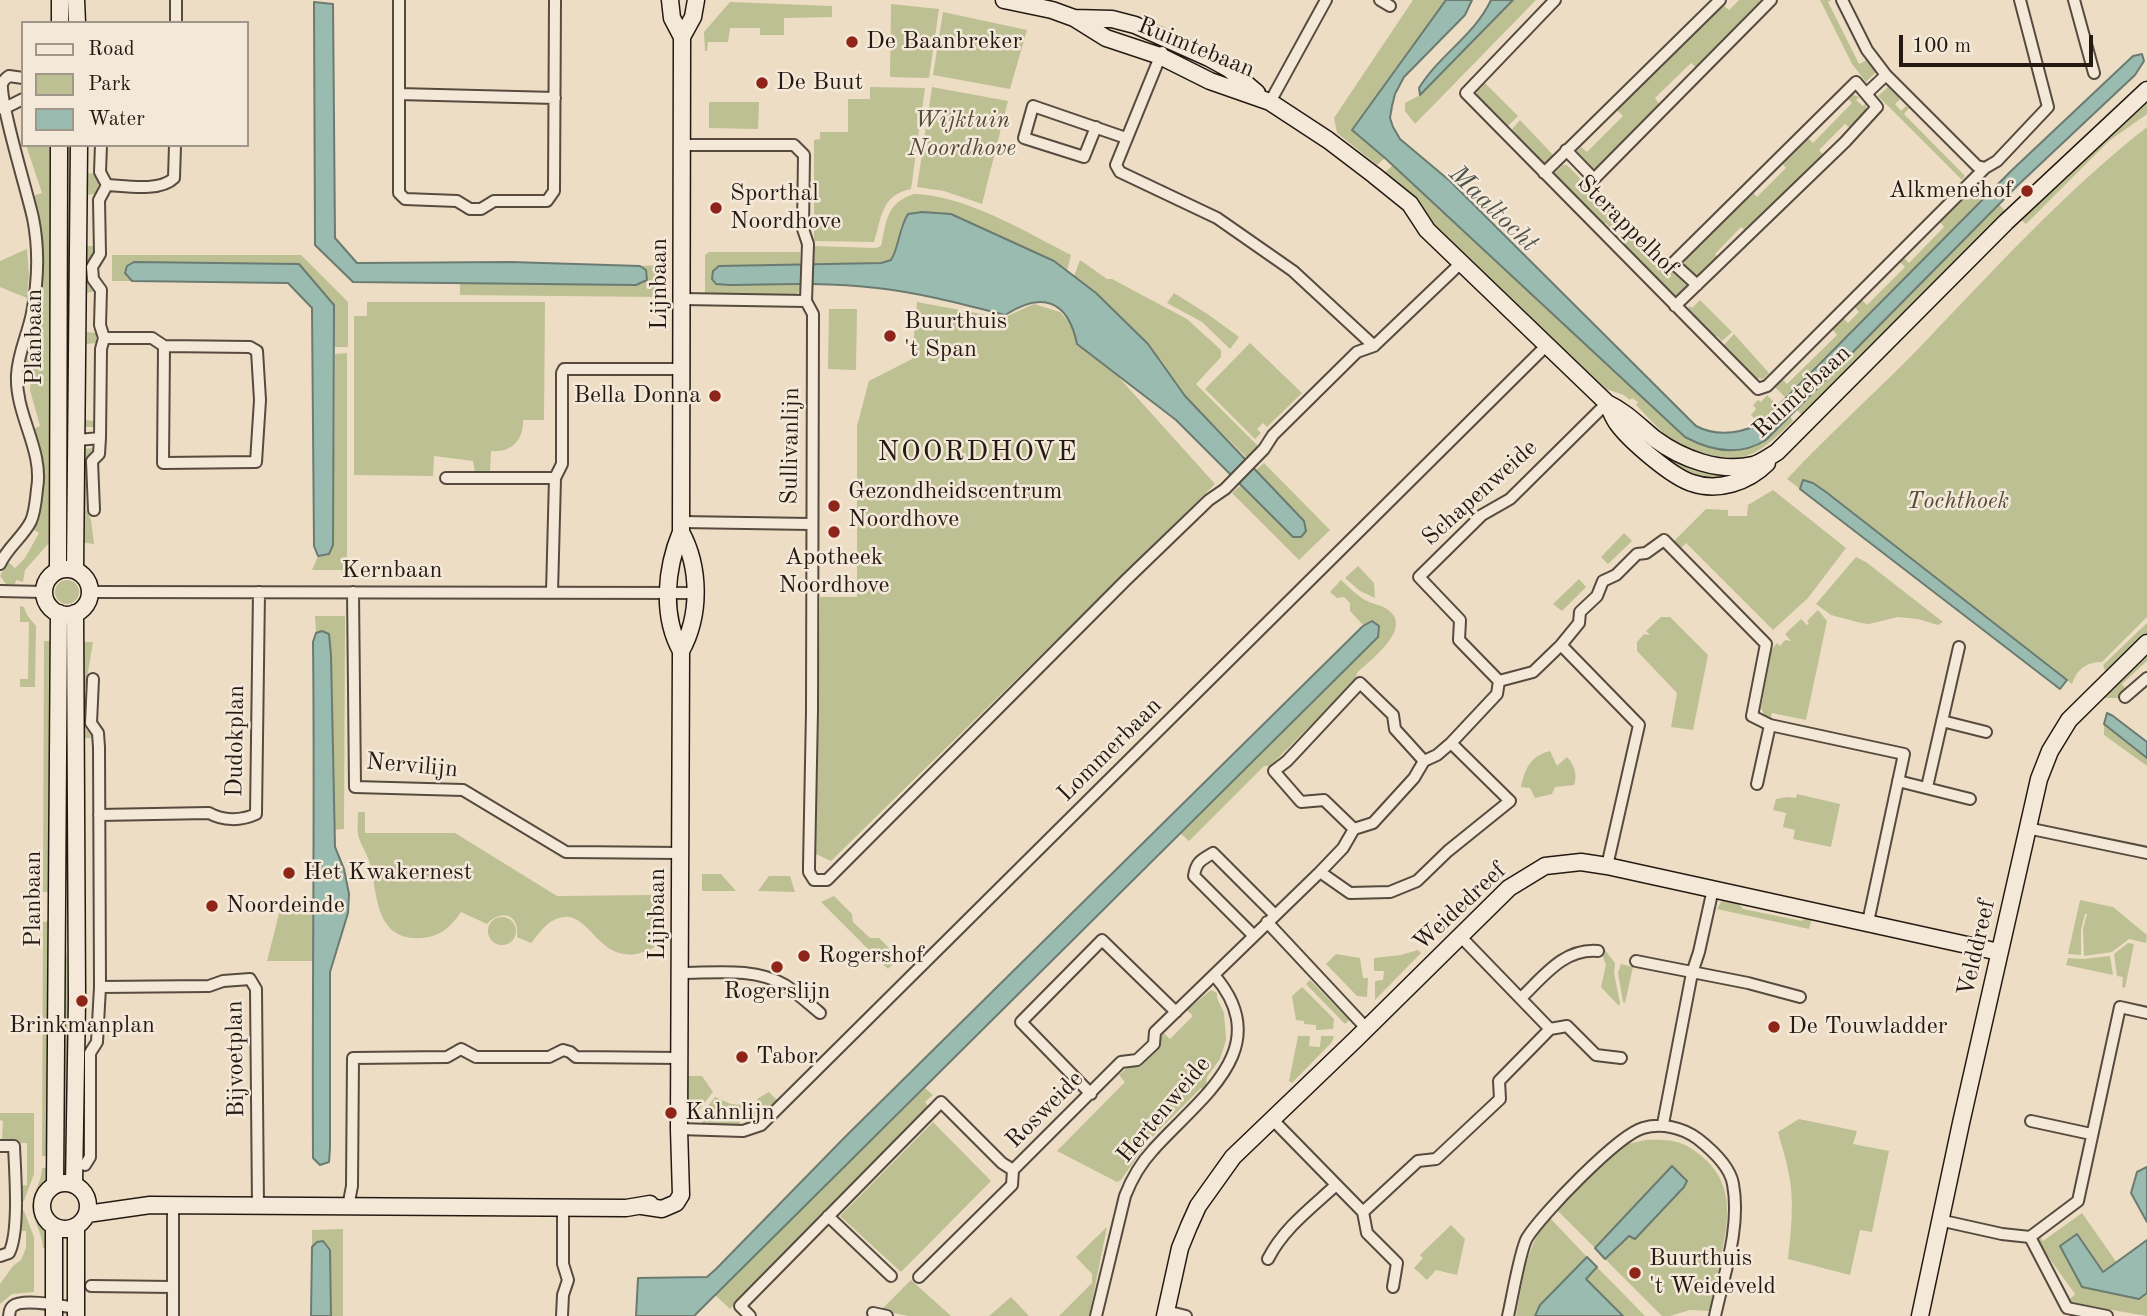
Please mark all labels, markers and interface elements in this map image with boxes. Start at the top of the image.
street label: Ruimtebaan [1133,11,1259,85]
legend [21,21,248,147]
scale bar [1902,21,2096,65]
place label: De Baanbreker [866,28,1022,56]
marker: De Baanbreker [844,34,860,50]
text: 100 m [1912,36,1971,57]
text: Road [88,39,135,60]
place label: De Buut [776,69,863,97]
text: Park [88,74,131,95]
marker: De Buut [754,75,770,91]
park label: Wijktuin Noordhove [908,107,1016,163]
text: Water [88,109,145,130]
water label: Maaltocht [1442,159,1544,259]
street label: Sterappelhof [1570,169,1684,283]
place label: Alkmenehof [1889,177,2013,205]
place label: Sporthal Noordhove [730,180,841,236]
marker: Alkmenehof [2019,183,2035,199]
marker: Sporthal Noordhove [708,200,724,216]
street label: Lijnbaan [646,238,674,330]
street label: Planbaan [21,289,49,385]
place label: Buurthuis 't Span [904,308,1007,364]
marker: Buurthuis 't Span [882,328,898,344]
street label: Ruimtebaan [1747,339,1857,445]
place label: Bella Donna [573,382,701,410]
street label: Sullivanlijn [776,387,806,505]
marker: Bella Donna [707,388,723,404]
street label: Schapenweide [1416,434,1544,552]
district label: NOORDHOVE [879,436,1077,470]
place label: Gezondheidscentrum Noordhove [848,478,1062,534]
park label: Tochthoek [1907,488,2009,516]
marker: Gezondheidscentrum Noordhove [826,498,842,514]
marker: Apotheek Noordhove [826,524,842,540]
place label: Apotheek Noordhove [778,544,890,600]
street label: Kernbaan [342,557,442,585]
street label: Dudokplan [221,685,251,797]
street label: Lommerbaan [1052,692,1168,808]
street label: Nervilijn [365,748,459,784]
street label: Planbaan [20,851,48,947]
street label: Weidedreef [1407,857,1513,957]
place label: Het Kwakernest [303,859,472,887]
marker: Het Kwakernest [281,865,297,881]
street label: Lijnbaan [644,868,672,960]
place label: Noordeinde [226,892,345,920]
street label: Velddreef [1952,897,2002,999]
marker: Noordeinde [204,898,220,914]
place label: Rogershof [818,942,924,970]
marker: Rogershof [796,948,812,964]
marker: Rogerslijn [769,959,785,975]
place label: Rogerslijn [724,978,830,1006]
marker: Brinkmanplan [74,993,90,1009]
street label: Bijvoetplan [221,1000,251,1118]
place label: Brinkmanplan [9,1012,155,1040]
place label: De Touwladder [1788,1013,1948,1041]
marker: De Touwladder [1766,1019,1782,1035]
place label: Tabor [756,1043,818,1071]
marker: Tabor [734,1049,750,1065]
street label: Hertenweide [1111,1051,1217,1169]
street label: Rosweide [1000,1065,1090,1155]
place label: Kahnlijn [685,1099,775,1127]
marker: Kahnlijn [663,1105,679,1121]
place label: Buurthuis 't Weideveld [1649,1245,1776,1301]
marker: Buurthuis 't Weideveld [1627,1265,1643,1281]

